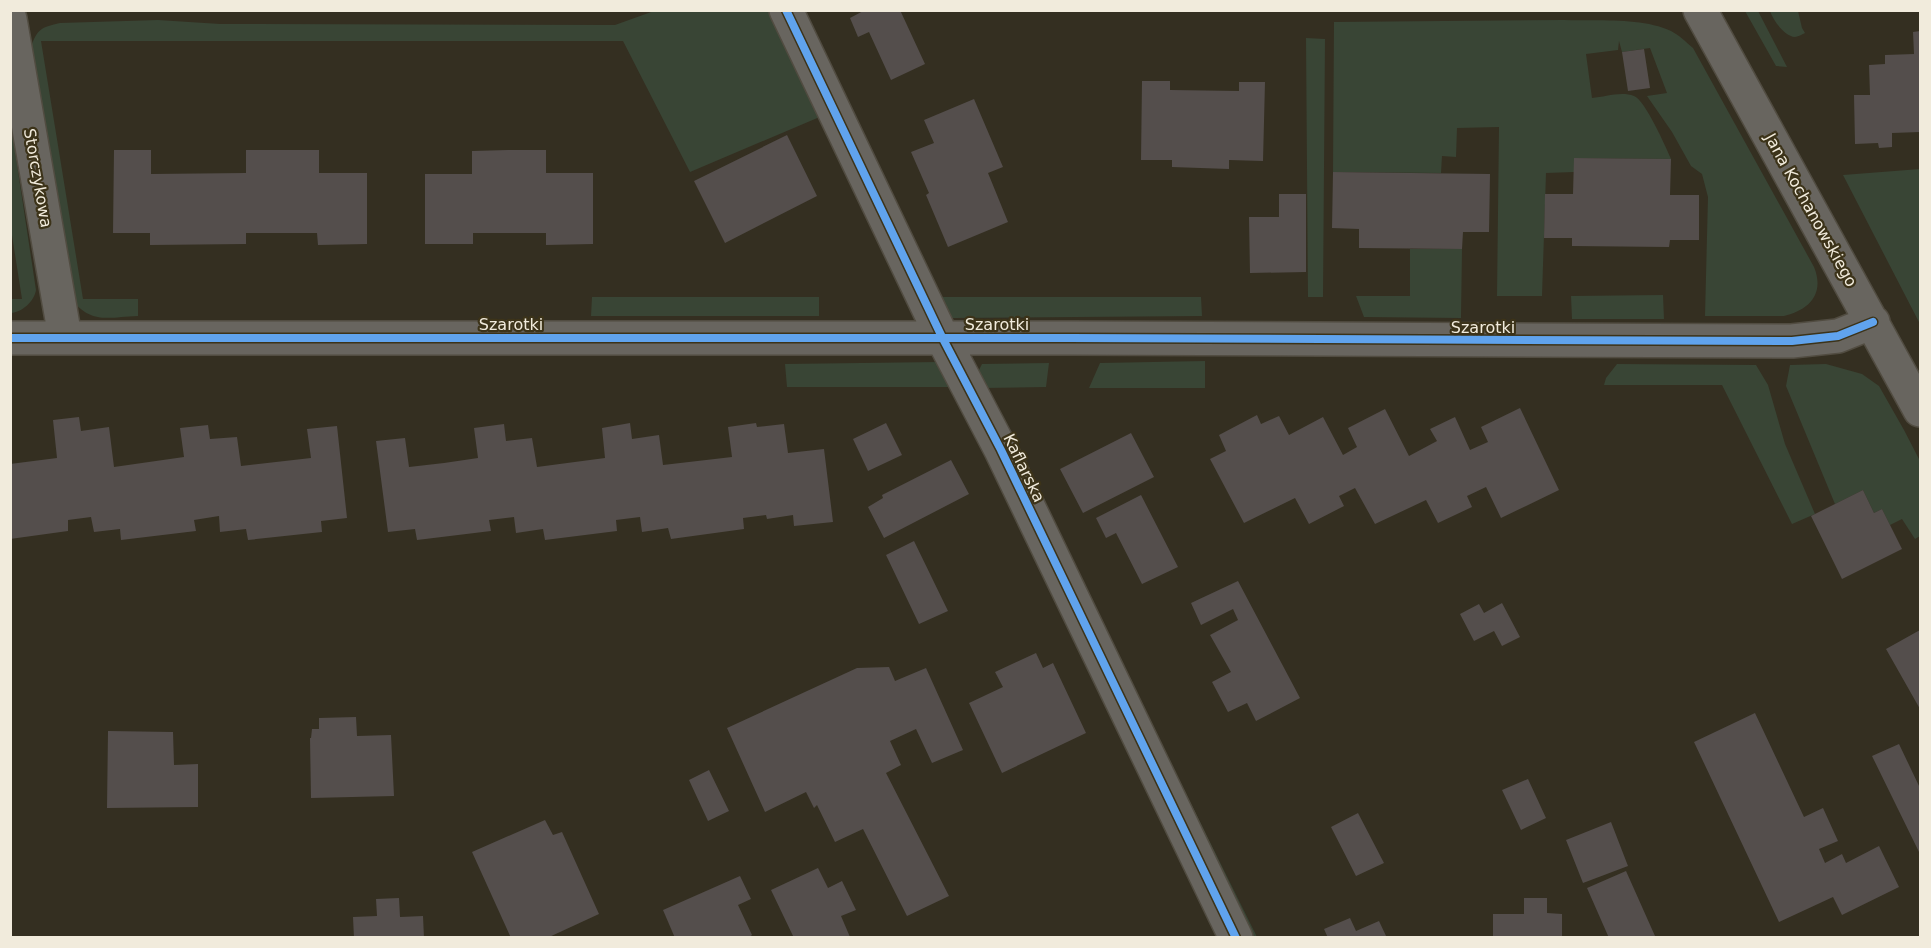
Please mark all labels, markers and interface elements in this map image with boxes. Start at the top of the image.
street label: Storczykowa [20,127,56,229]
street label: Jana Kochanowskiego [1760,129,1861,290]
street label: Szarotki [479,315,543,334]
street label: Szarotki [965,315,1029,334]
street label: Szarotki [1451,318,1515,337]
street label: Kaflarska [999,431,1049,505]

